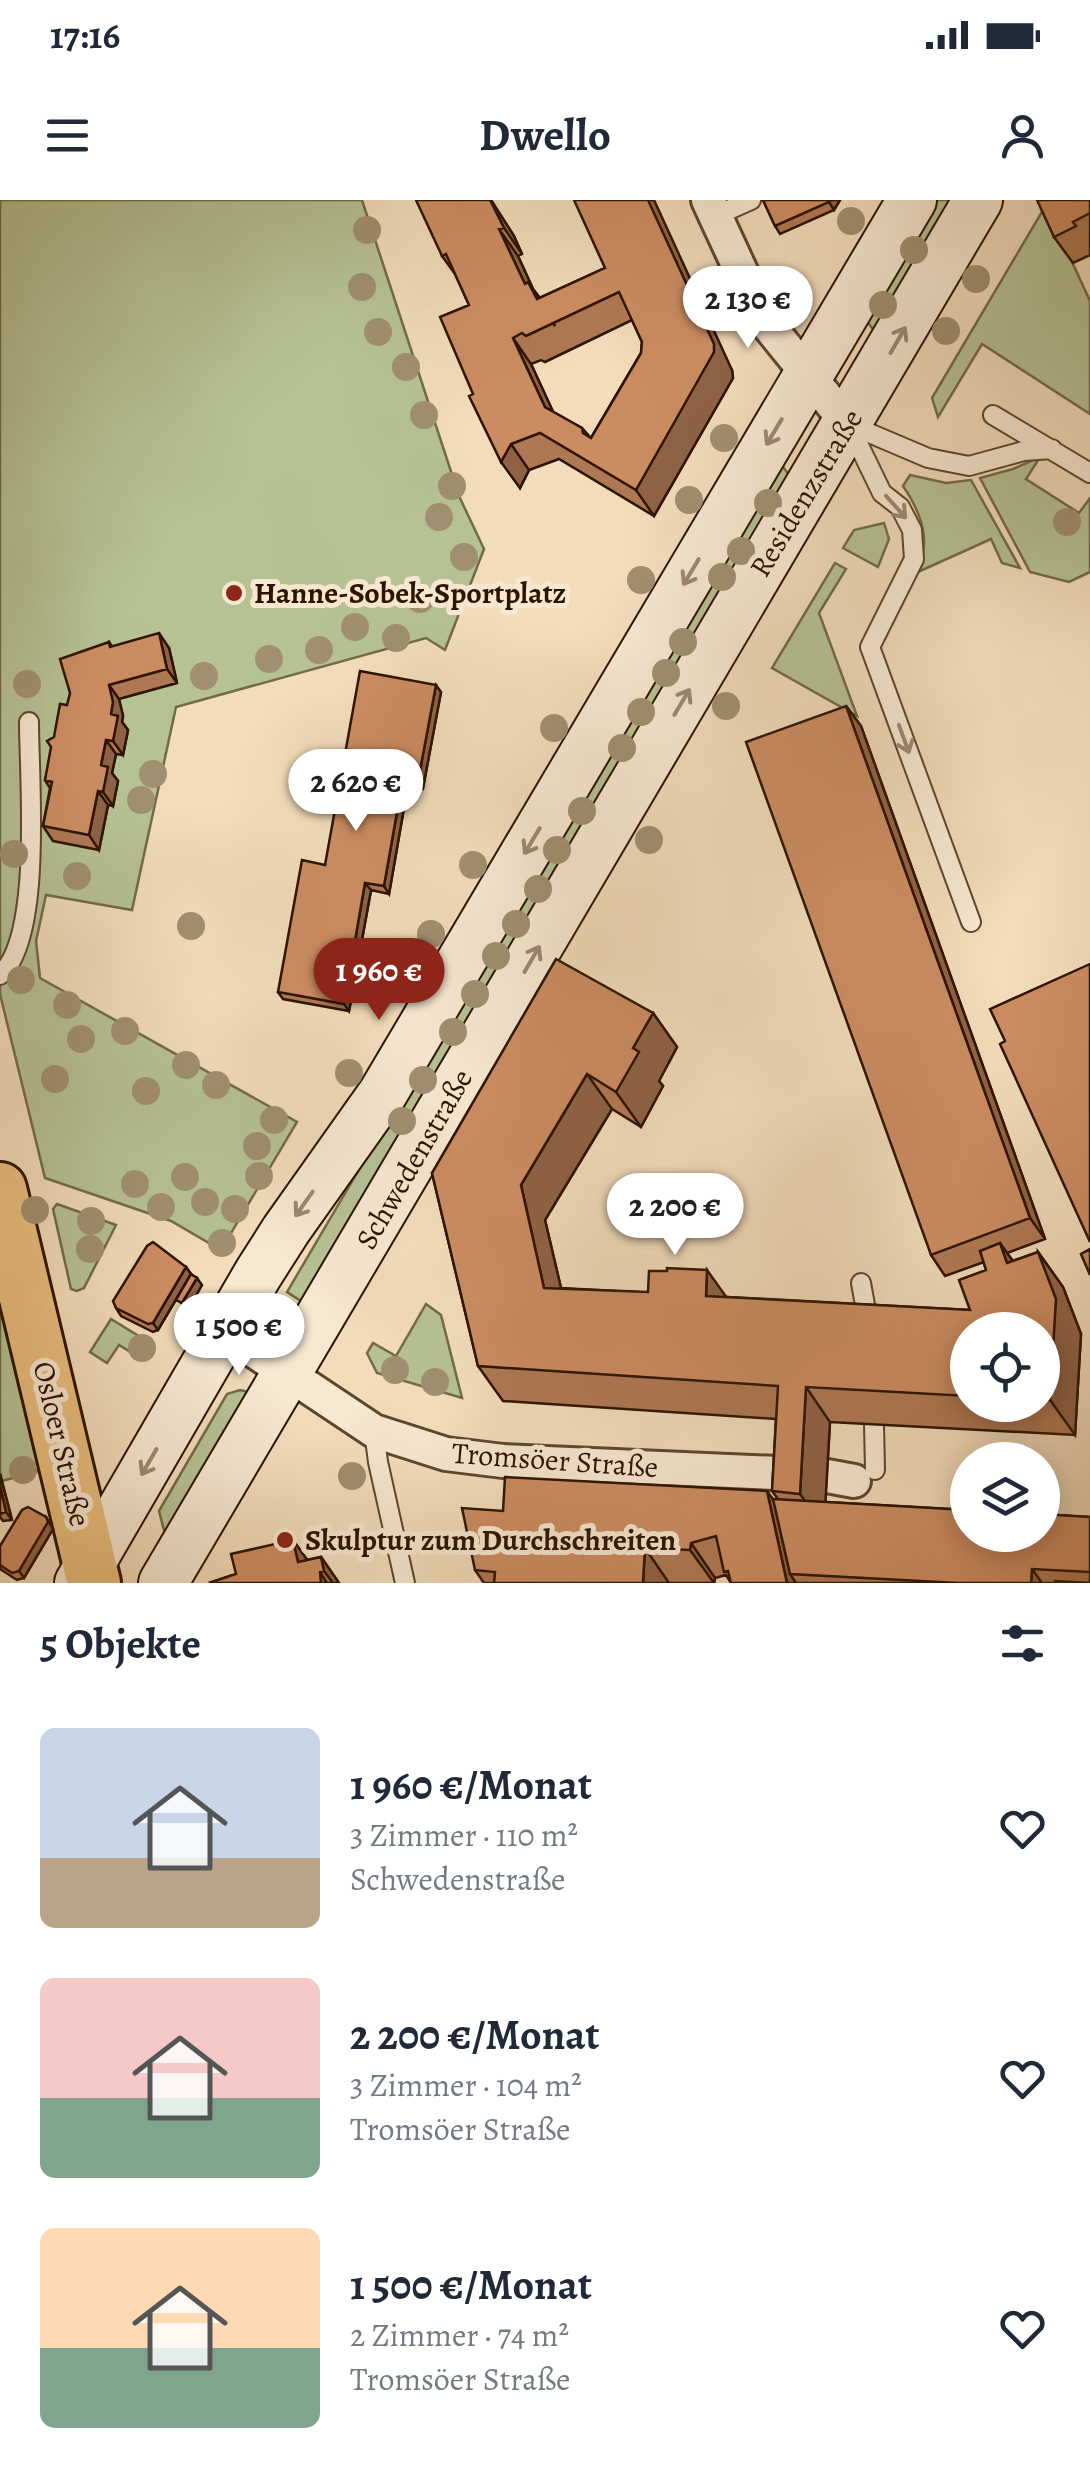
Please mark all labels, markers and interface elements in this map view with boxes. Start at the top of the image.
text: 17:16 [50,9,120,61]
text: Dwello [479,104,611,166]
icon: menu [40,108,95,163]
icon: person [995,108,1050,163]
pin: 2 130 € [656,266,840,351]
text: 2 130 € [705,276,791,320]
one-way arrow [888,325,908,355]
street label: Residenzstraße [740,401,872,585]
one-way arrow [764,417,785,446]
one-way arrow [883,494,907,520]
one-way arrow [681,557,701,586]
place label: Hanne-Sobek-Sportplatz [254,573,566,613]
marker: Hanne-Sobek-Sportplatz [223,582,245,604]
one-way arrow [672,688,692,717]
one-way arrow [896,722,914,753]
pin: 2 620 € [264,749,448,834]
text: 2 620 € [310,759,402,803]
one-way arrow [522,826,542,855]
pin: 1 960 € [287,938,471,1023]
one-way arrow [522,945,542,974]
text: 1 960 € [336,948,422,992]
street label: Schwedenstraße [346,1062,482,1256]
pin: 2 200 € [583,1173,767,1258]
text: 2 200 € [629,1183,721,1227]
one-way arrow [294,1189,315,1217]
pin: 1 500 € [147,1293,331,1378]
text: 1 500 € [196,1303,282,1347]
map controls [950,1312,1060,1552]
button: locate [950,1312,1060,1422]
street label: Osloer Straße [24,1358,100,1530]
street label: Tromsöer Straße [451,1433,659,1487]
button: layers [950,1442,1060,1552]
one-way arrow [139,1447,159,1475]
place label: Skulptur zum Durchschreiten [305,1520,676,1560]
marker: Skulptur zum Durchschreiten [274,1529,296,1551]
text: 5 Objekte [40,1615,201,1672]
icon: filters [995,1616,1050,1671]
text: 1 960 €/Monat [350,1756,592,1813]
icon: home [120,1768,240,1888]
icon: heart [995,1801,1050,1856]
text: 3 Zimmer · 110 m² [350,1813,578,1857]
text: Schwedenstraße [350,1857,565,1901]
text: 2 200 €/Monat [350,2006,600,2063]
icon: home [120,2018,240,2138]
icon: heart [995,2051,1050,2106]
text: 3 Zimmer · 104 m² [350,2063,582,2107]
text: Tromsöer Straße [350,2107,570,2151]
text: 1 500 €/Monat [350,2256,592,2313]
icon: home [120,2268,240,2388]
icon: heart [995,2301,1050,2356]
text: 2 Zimmer · 74 m² [350,2313,569,2357]
text: Tromsöer Straße [350,2357,570,2401]

